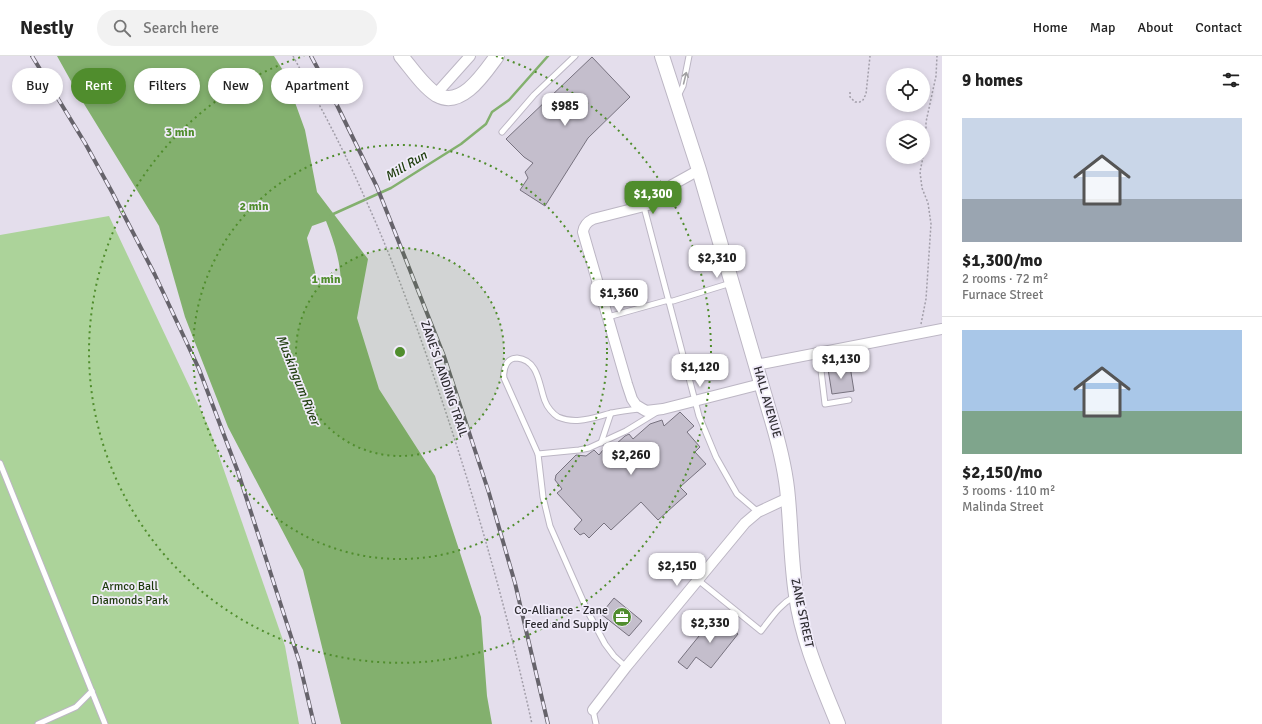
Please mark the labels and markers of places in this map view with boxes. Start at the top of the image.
pin: $985 [541,93,589,127]
pin: $1,300 [620,181,686,215]
pin: $2,310 [684,245,750,279]
pin: $1,360 [586,280,652,314]
centre of rings [393,345,407,359]
pin: $1,130 [808,346,874,380]
pin: $1,120 [667,354,733,388]
pin: $2,260 [598,442,664,476]
pin: $2,150 [644,553,710,587]
place label: Co-Alliance - Zane Feed and Supply [514,603,608,632]
office icon: Co-Alliance - Zane Feed and Supply [611,606,633,628]
pin: $2,330 [677,610,743,644]

